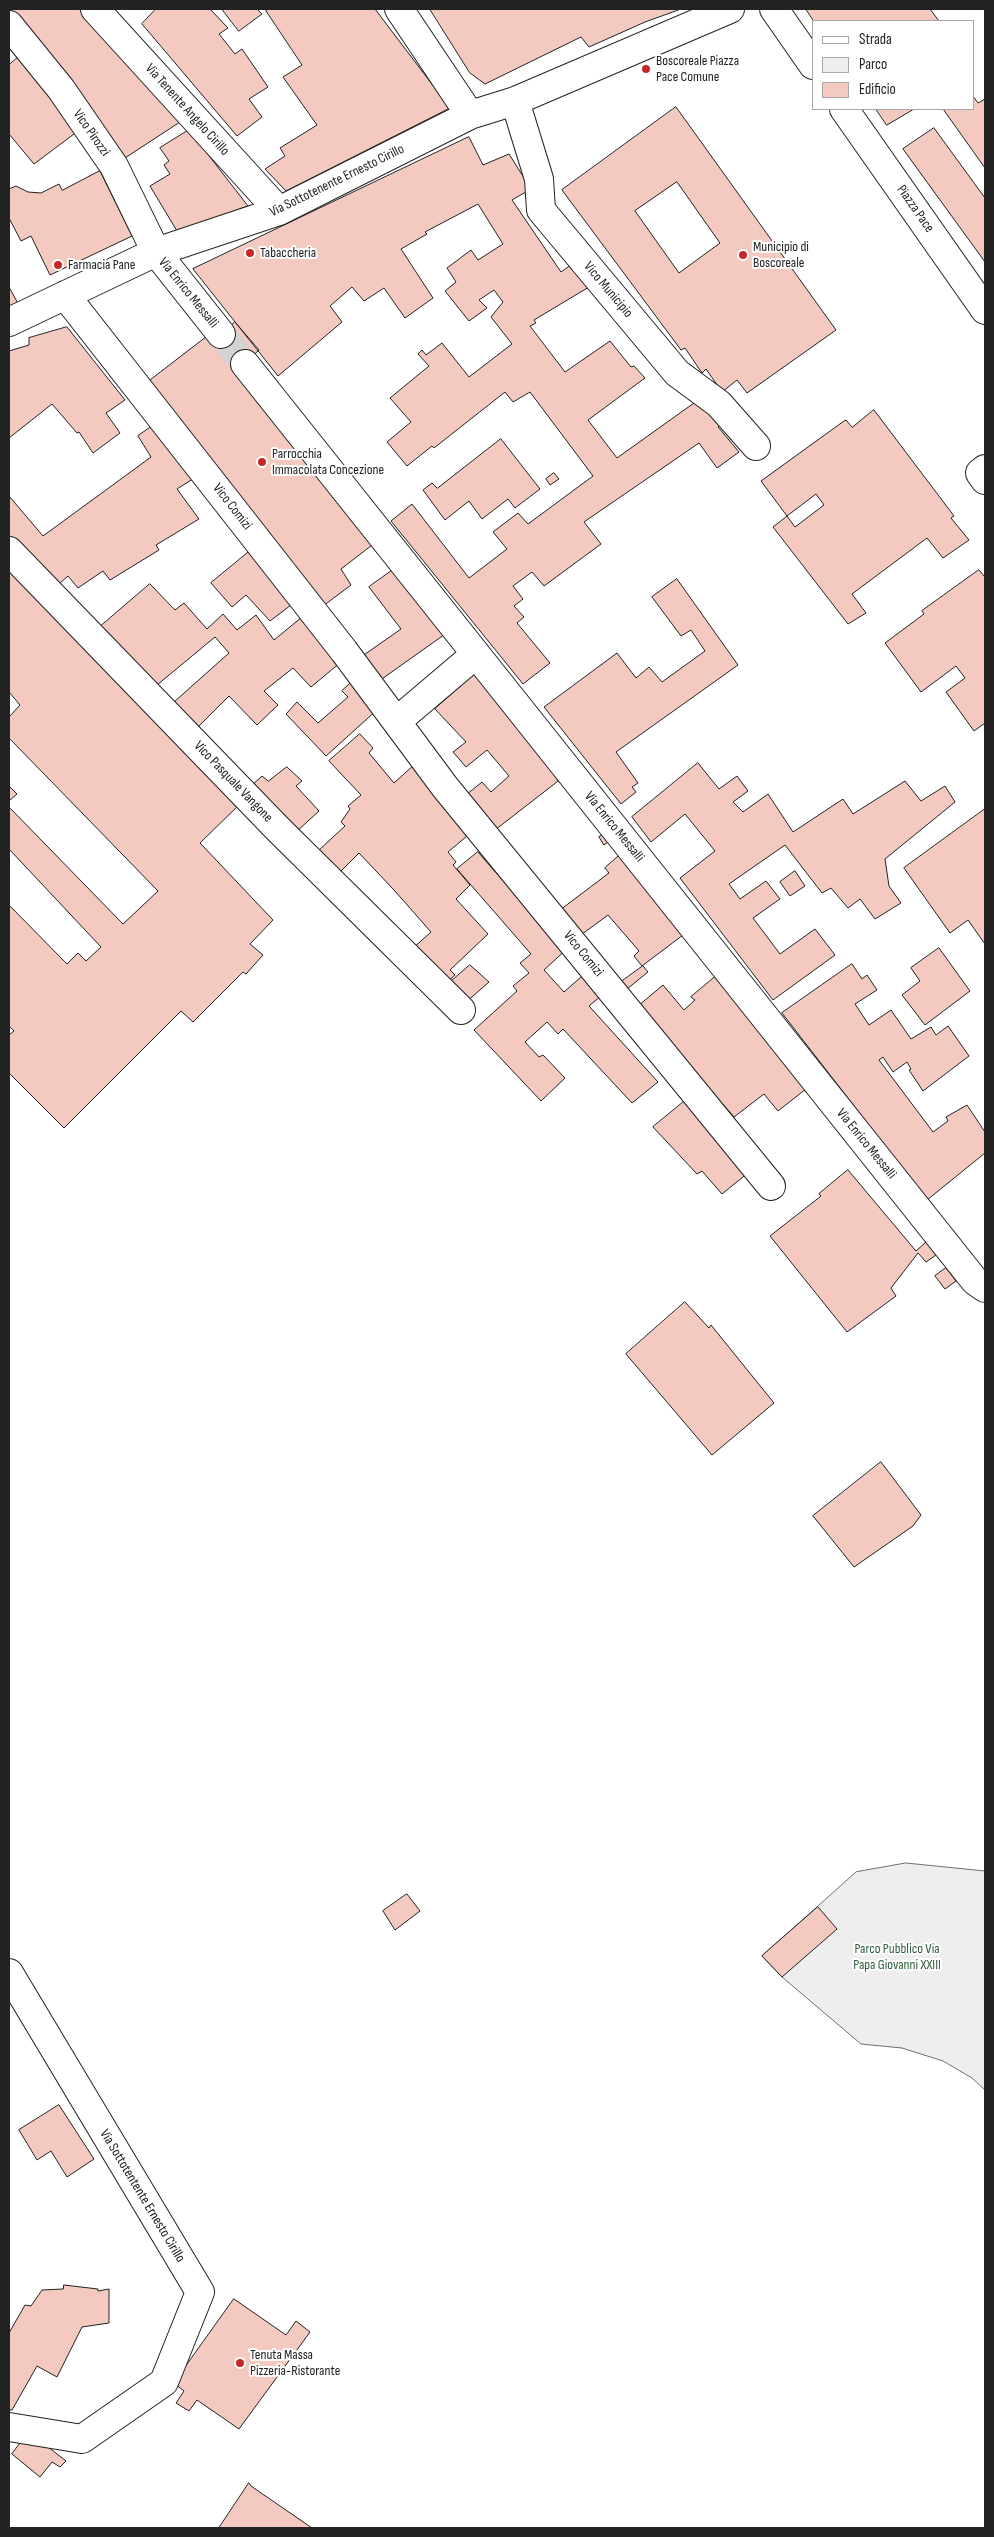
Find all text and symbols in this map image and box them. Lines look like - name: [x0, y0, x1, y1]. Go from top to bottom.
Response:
- legend: [812, 20, 974, 110]
- text: Strada: [859, 30, 892, 49]
- place label: Boscoreale Piazza Pace Comune: [656, 53, 739, 85]
- text: Parco: [859, 55, 887, 74]
- street label: Via Tenente Angelo Cirillo: [141, 61, 233, 159]
- marker: Boscoreale Piazza Pace Comune: [640, 63, 652, 75]
- text: Edificio: [859, 80, 896, 99]
- street label: Vico Pirozzi: [69, 106, 113, 160]
- street label: Via Sottotenente Ernesto Cirillo: [267, 141, 407, 221]
- street label: Piazza Pace: [893, 182, 937, 236]
- place label: Municipio di Boscoreale: [753, 239, 809, 272]
- place label: Tabaccheria: [260, 245, 316, 261]
- marker: Tabaccheria: [244, 247, 256, 259]
- marker: Municipio di Boscoreale: [737, 249, 749, 261]
- street label: Via Enrico Messalli: [154, 254, 222, 332]
- place label: Farmacia Pane: [68, 257, 135, 273]
- marker: Farmacia Pane: [52, 259, 64, 271]
- street label: Vico Municipio: [580, 259, 636, 321]
- place label: Parrocchia Immacolata Concezione: [272, 446, 384, 478]
- marker: Parrocchia Immacolata Concezione: [256, 456, 268, 468]
- street label: Vico Comizi: [209, 480, 255, 534]
- street label: Vico Pasquale Vangone: [190, 738, 276, 826]
- street label: Via Enrico Messalli: [580, 788, 648, 866]
- street label: Vico Comizi: [559, 928, 607, 980]
- street label: Via Enrico Messalli: [832, 1105, 900, 1183]
- park label: Parco Pubblico Via Papa Giovanni XXIII: [853, 1941, 941, 1974]
- street label: Via Sottotentente Ernesto Cirillo: [96, 2127, 188, 2265]
- place label: Tenuta Massa Pizzeria-Ristorante: [250, 2347, 340, 2380]
- marker: Tenuta Massa Pizzeria-Ristorante: [234, 2357, 246, 2369]

